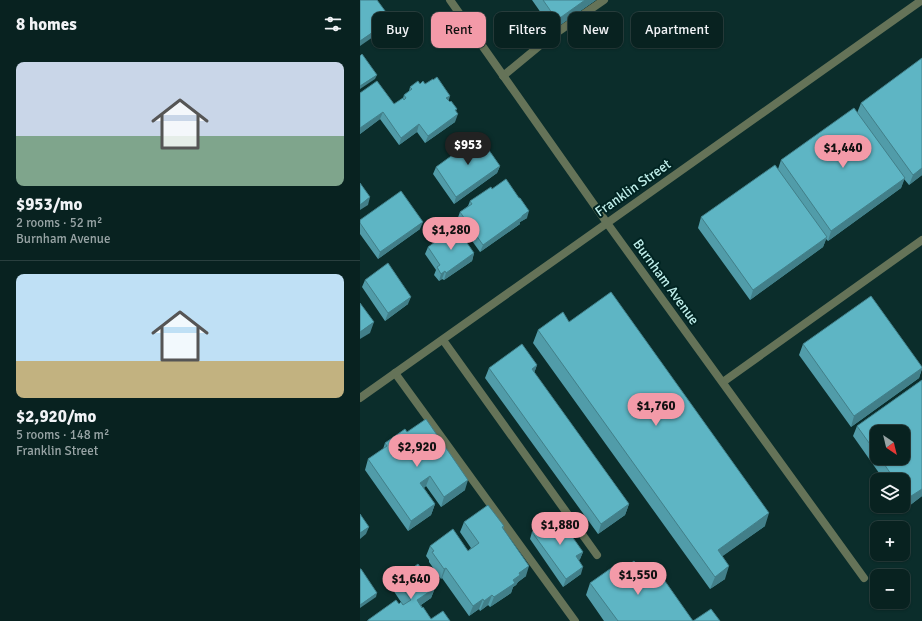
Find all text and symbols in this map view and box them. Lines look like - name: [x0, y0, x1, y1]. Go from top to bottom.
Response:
- chip: Buy: [372, 12, 423, 48]
- chip: Rent: [431, 12, 486, 48]
- chip: Filters: [494, 12, 560, 48]
- chip: New: [568, 12, 623, 48]
- chip: Apartment: [631, 12, 723, 48]
- icon: filters: [322, 13, 344, 35]
- text: 8 homes: [16, 14, 77, 35]
- icon: home: [144, 88, 216, 160]
- pin: $953: [444, 132, 492, 166]
- pin: $1,440: [810, 135, 876, 169]
- text: $953: [454, 137, 482, 153]
- text: $1,440: [824, 140, 862, 156]
- street label: Franklin Street: [592, 156, 674, 220]
- text: $953/mo: [16, 194, 82, 215]
- text: 2 rooms · 52 m²: [16, 215, 102, 231]
- pin: $1,280: [418, 217, 484, 251]
- text: $1,280: [432, 222, 470, 238]
- text: Burnham Avenue: [16, 231, 110, 247]
- street label: Burnham Avenue: [629, 236, 703, 328]
- icon: home: [144, 300, 216, 372]
- pin: $1,760: [623, 393, 689, 427]
- text: $1,760: [637, 398, 675, 414]
- text: $2,920/mo: [16, 406, 96, 427]
- north arrow: [870, 425, 910, 465]
- map controls: [870, 425, 910, 609]
- text: 5 rooms · 148 m²: [16, 427, 109, 443]
- pin: $2,920: [384, 434, 450, 468]
- text: $2,920: [398, 439, 436, 455]
- text: Franklin Street: [16, 443, 98, 459]
- button: layers: [870, 473, 910, 513]
- pin: $1,880: [527, 512, 593, 546]
- text: $1,880: [541, 517, 579, 533]
- button: +: [870, 521, 910, 561]
- pin: $1,550: [605, 562, 671, 596]
- pin: $1,640: [378, 566, 444, 600]
- text: $1,550: [619, 567, 657, 583]
- button: −: [870, 569, 910, 609]
- text: $1,640: [392, 571, 430, 587]

